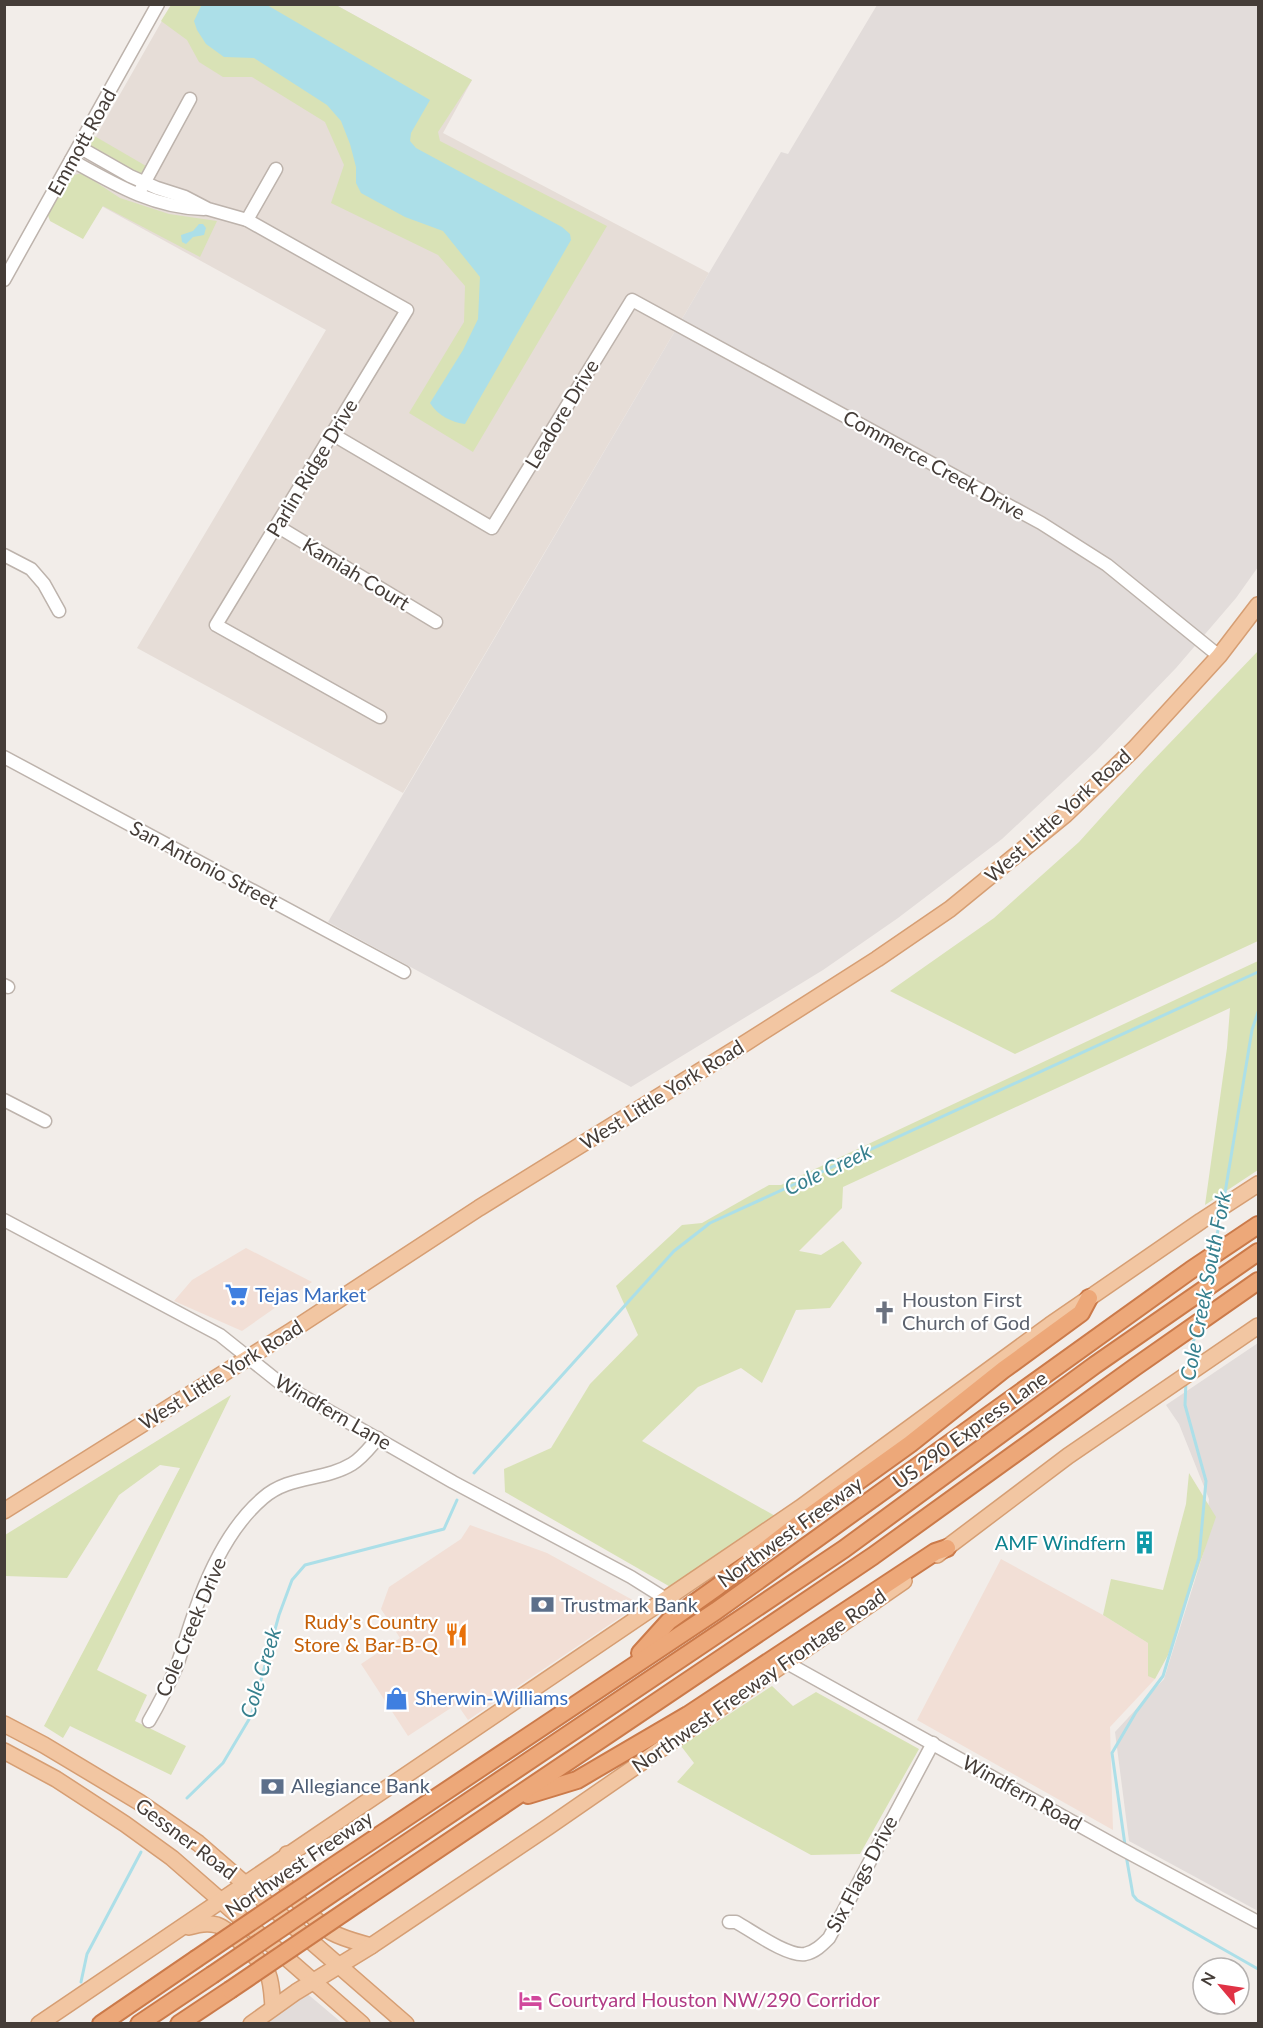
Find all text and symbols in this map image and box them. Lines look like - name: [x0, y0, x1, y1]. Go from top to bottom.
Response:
- street label: Emmott Road: [42, 84, 120, 199]
- street label: Leadore Drive: [519, 355, 603, 472]
- street label: Parlin Ridge Drive: [261, 394, 362, 541]
- street label: Commerce Creek Drive: [839, 404, 1030, 524]
- street label: Kamiah Court: [299, 532, 414, 615]
- street label: West Little York Road: [979, 743, 1135, 887]
- street label: San Antonio Street: [126, 815, 283, 913]
- street label: West Little York Road: [575, 1034, 748, 1154]
- water label: Cole Creek: [780, 1137, 876, 1200]
- water label: Cole Creek South Fork: [1174, 1188, 1235, 1383]
- supermarket icon: Tejas Market: [224, 1282, 250, 1308]
- place label: Tejas Market: [255, 1282, 366, 1306]
- place label: Houston First Church of God: [902, 1287, 1030, 1334]
- church icon: Houston First Church of God: [871, 1299, 897, 1325]
- street label: West Little York Road: [134, 1314, 307, 1434]
- street label: US 290 Express Lane: [887, 1365, 1051, 1493]
- street label: Windfern Lane: [271, 1368, 396, 1454]
- street label: Northwest Freeway: [712, 1470, 867, 1592]
- place label: AMF Windfern: [995, 1530, 1126, 1554]
- building icon: AMF Windfern: [1131, 1530, 1157, 1556]
- street label: Cole Creek Drive: [150, 1553, 230, 1700]
- street label: Northwest Freeway Frontage Road: [627, 1583, 890, 1777]
- bank icon: Trustmark Bank: [530, 1592, 556, 1618]
- place label: Trustmark Bank: [561, 1592, 699, 1616]
- place label: Rudy's Country Store & Bar-B-Q: [294, 1609, 439, 1656]
- restaurant icon: Rudy's Country Store & Bar-B-Q: [443, 1621, 469, 1647]
- water label: Cole Creek: [234, 1623, 285, 1721]
- shop icon: Sherwin-Williams: [384, 1685, 410, 1711]
- place label: Sherwin-Williams: [415, 1685, 568, 1709]
- street label: Windfern Road: [959, 1749, 1086, 1835]
- bank icon: Allegiance Bank: [260, 1773, 286, 1799]
- place label: Allegiance Bank: [291, 1773, 431, 1797]
- street label: Gessner Road: [131, 1792, 242, 1884]
- street label: Northwest Freeway: [220, 1805, 377, 1921]
- street label: Six Flags Drive: [820, 1811, 902, 1936]
- north arrow: [1191, 1956, 1251, 2016]
- text: N: [1196, 1968, 1219, 1988]
- hotel icon: Courtyard Houston NW/290 Corridor: [517, 1987, 543, 2013]
- place label: Courtyard Houston NW/290 Corridor: [548, 1987, 881, 2011]

